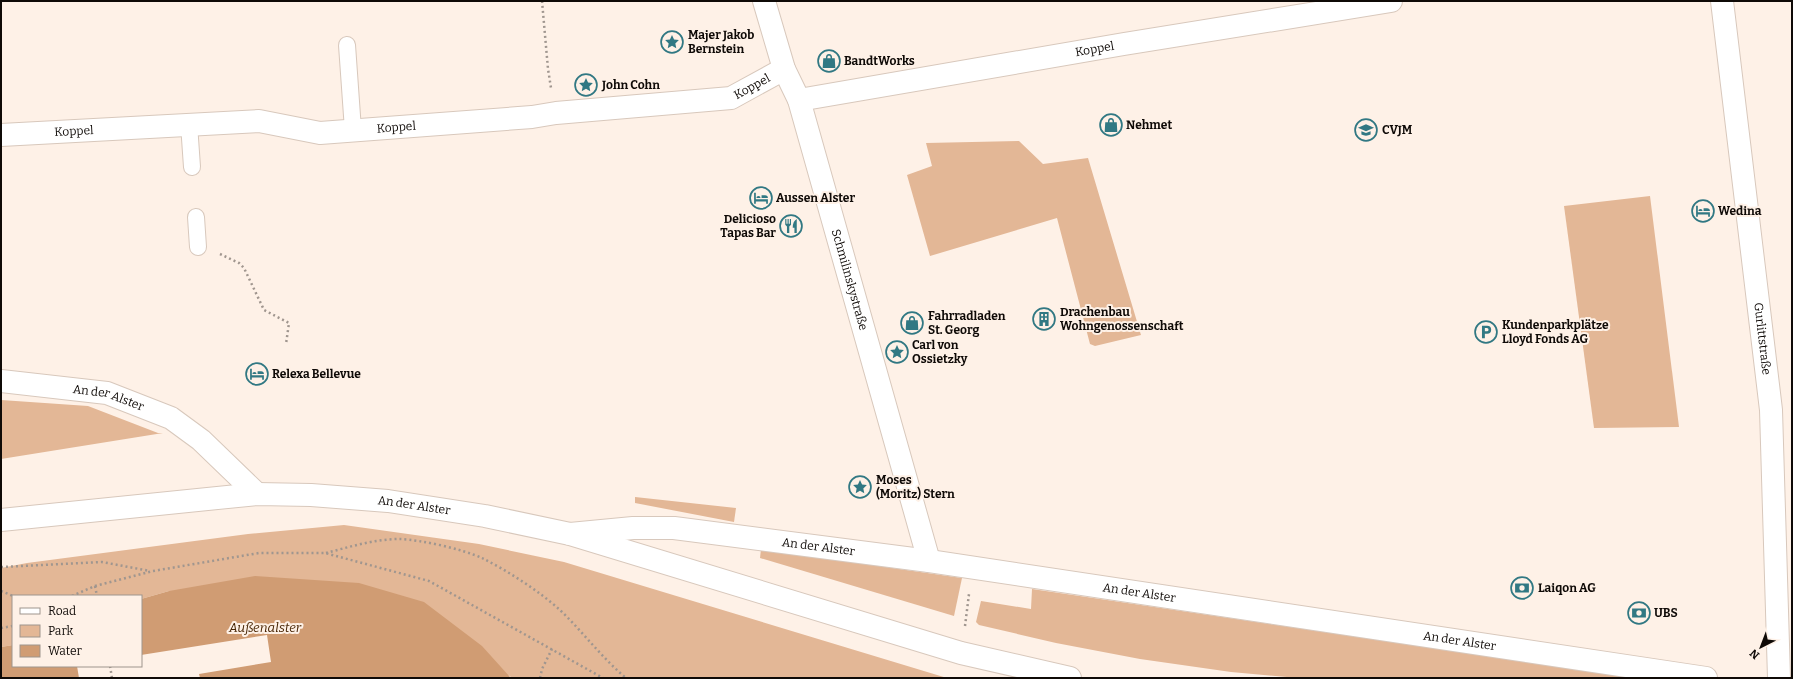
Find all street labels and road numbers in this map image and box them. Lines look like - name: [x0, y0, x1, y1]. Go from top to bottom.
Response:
- street label: Koppel: [1074, 39, 1116, 59]
- street label: Koppel: [731, 71, 773, 102]
- street label: Koppel: [376, 119, 417, 136]
- street label: Koppel: [54, 123, 94, 139]
- street label: Schmilinskystraße: [829, 227, 871, 332]
- street label: Gurlittstraße: [1751, 302, 1774, 376]
- street label: An der Alster: [72, 382, 147, 414]
- street label: An der Alster: [377, 493, 452, 518]
- street label: An der Alster: [781, 535, 856, 558]
- street label: An der Alster: [1102, 580, 1177, 605]
- street label: An der Alster: [1422, 629, 1498, 653]

